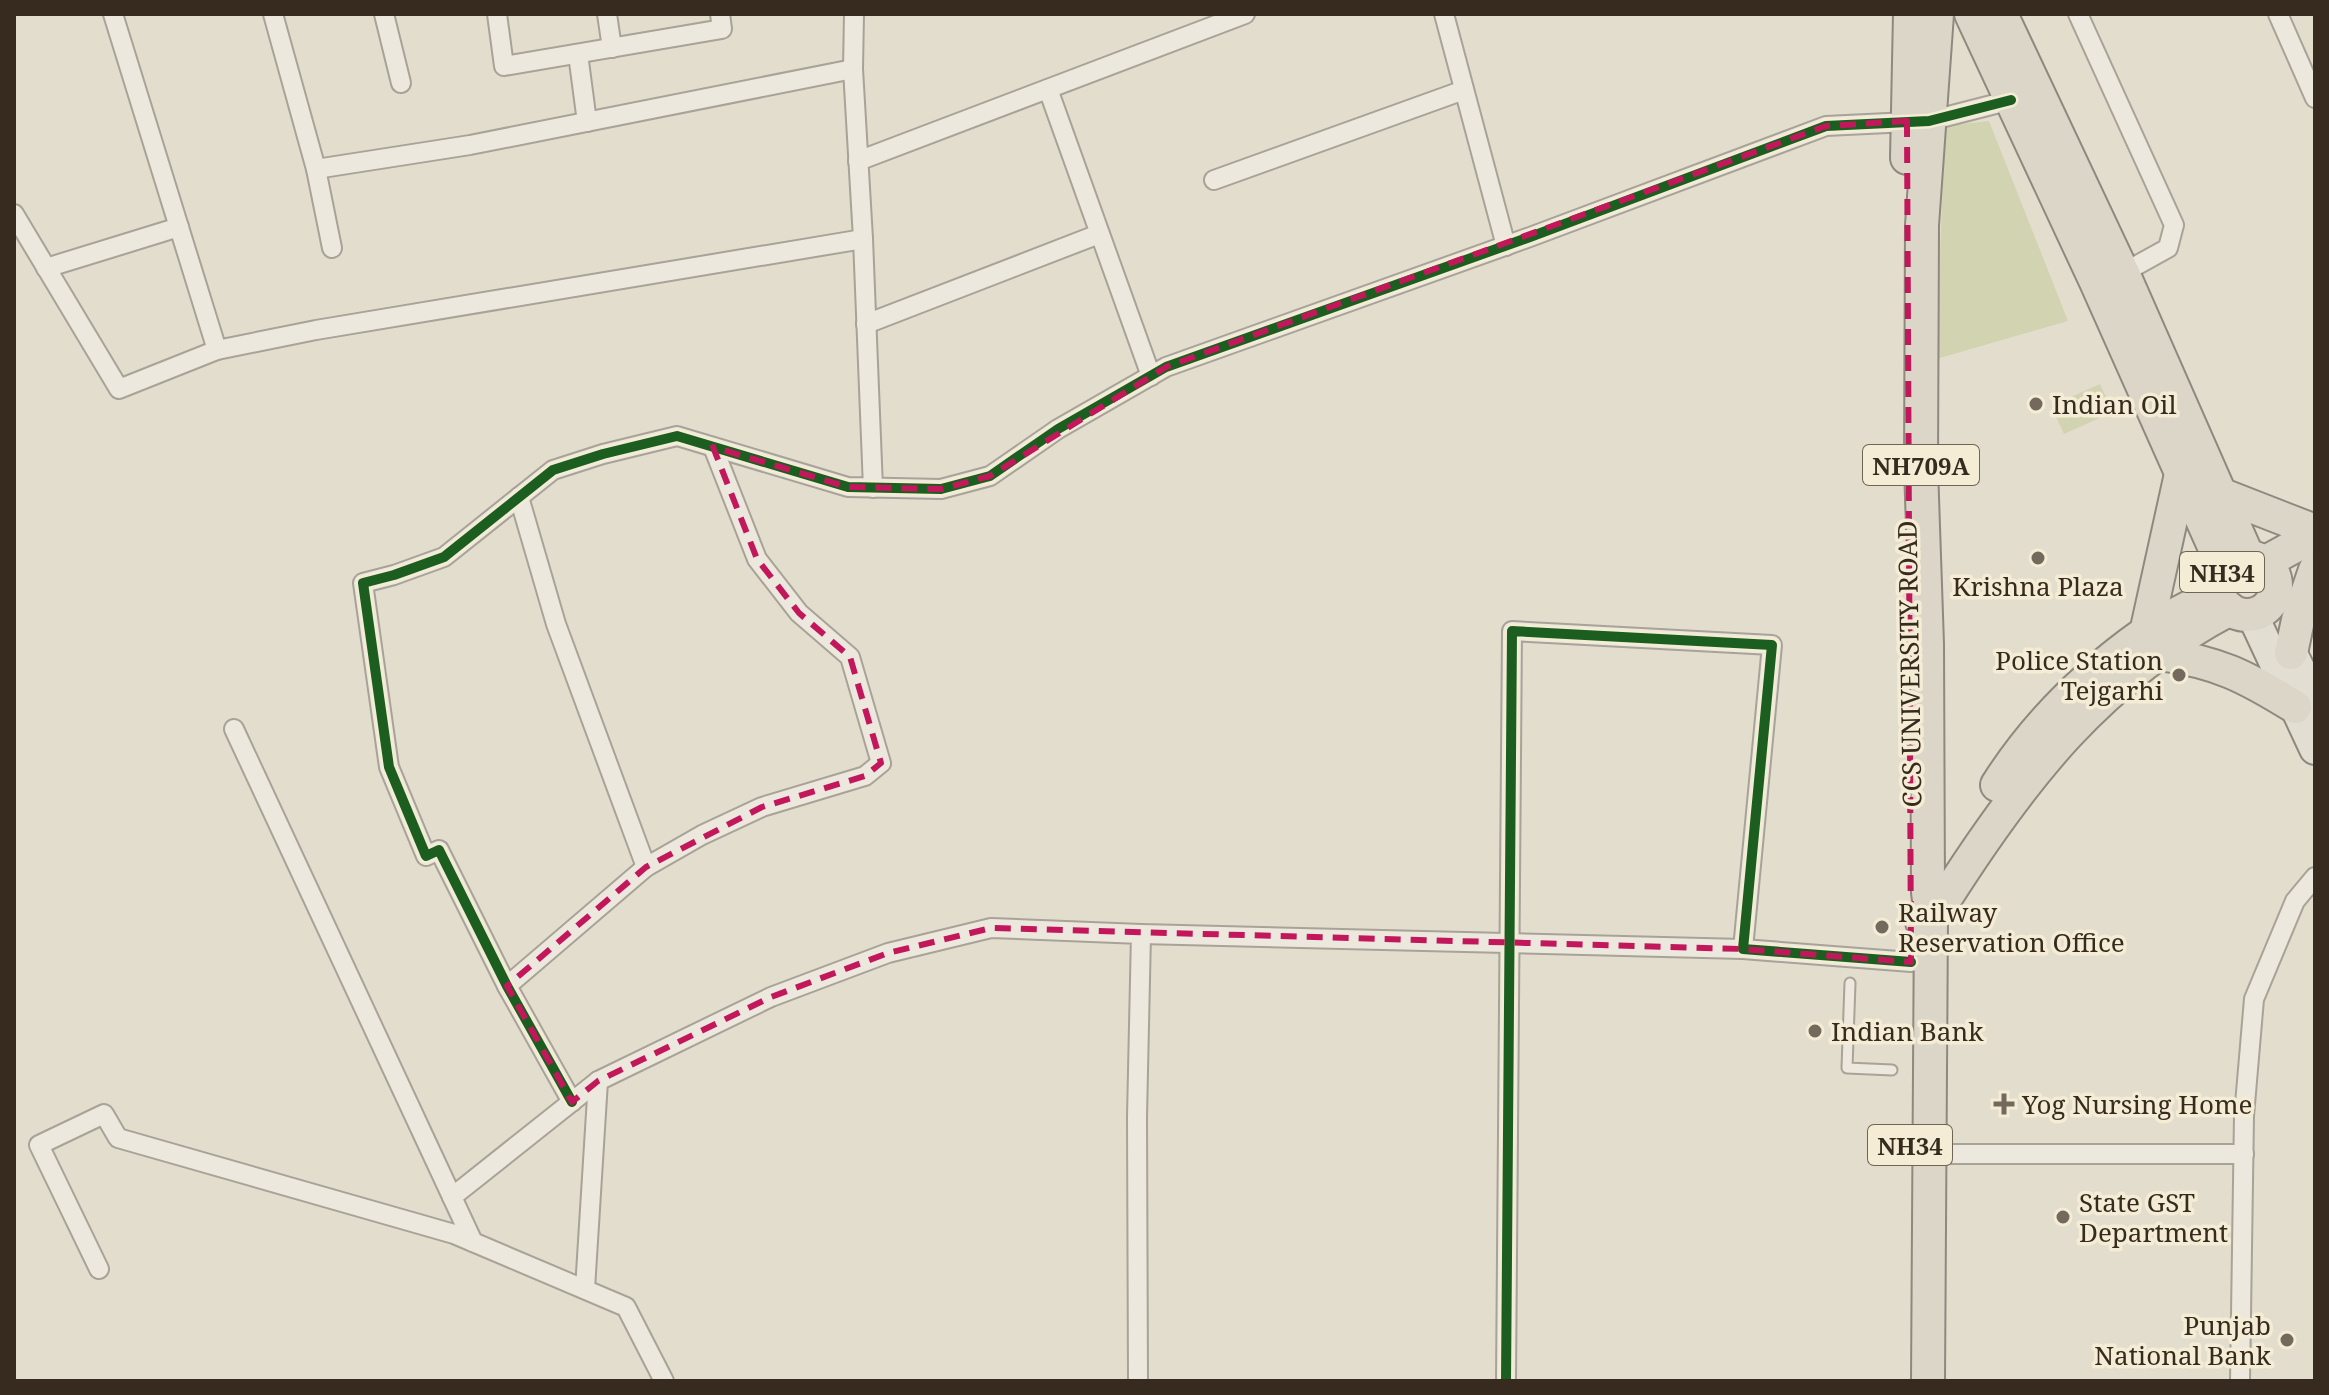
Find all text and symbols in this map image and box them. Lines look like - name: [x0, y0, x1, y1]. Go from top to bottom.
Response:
- place label: Indian Oil: [2052, 386, 2176, 422]
- marker: Indian Oil: [2027, 395, 2045, 413]
- road number: NH709A: [1863, 445, 1979, 485]
- street label: CCS UNIVERSITY ROAD: [1888, 520, 1930, 808]
- marker: Krishna Plaza: [2029, 549, 2047, 567]
- road number: NH34: [2180, 552, 2264, 592]
- place label: Krishna Plaza: [1952, 568, 2124, 604]
- place label: Police Station Tejgarhi: [1995, 642, 2163, 708]
- marker: Police Station Tejgarhi: [2170, 666, 2188, 684]
- place label: Railway Reservation Office: [1898, 894, 2125, 960]
- marker: Railway Reservation Office: [1873, 918, 1891, 936]
- place label: Indian Bank: [1831, 1013, 1984, 1049]
- marker: Indian Bank: [1806, 1022, 1824, 1040]
- place label: Yog Nursing Home: [2021, 1086, 2252, 1122]
- marker: Yog Nursing Home: [1993, 1093, 2015, 1115]
- road number: NH34: [1868, 1125, 1952, 1165]
- place label: State GST Department: [2079, 1184, 2228, 1250]
- marker: State GST Department: [2054, 1208, 2072, 1226]
- place label: Punjab National Bank: [2094, 1307, 2272, 1373]
- marker: Punjab National Bank: [2278, 1331, 2296, 1349]

